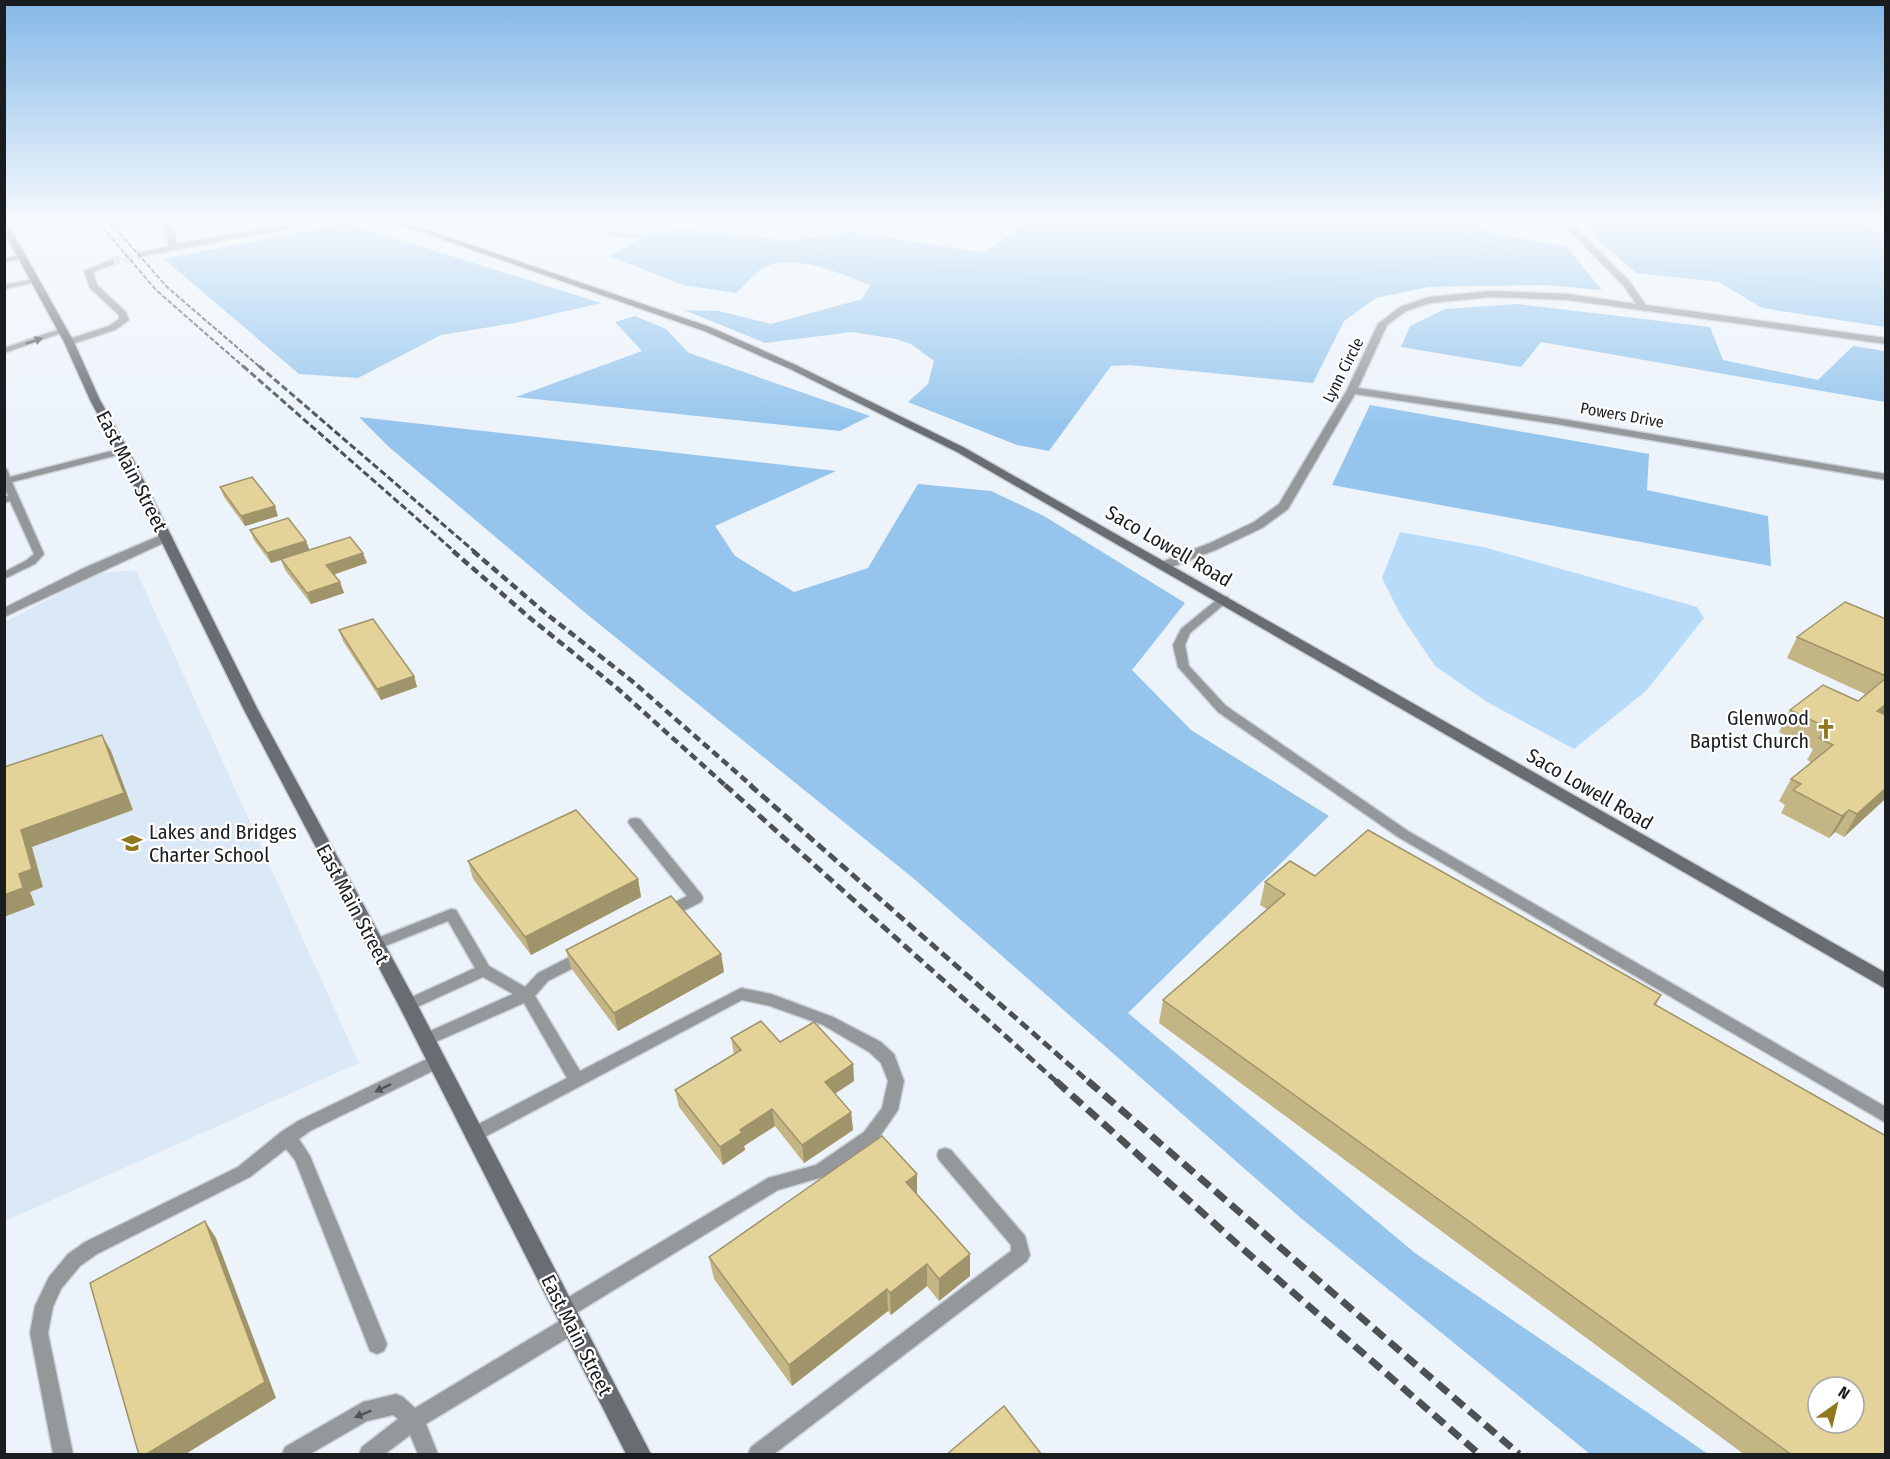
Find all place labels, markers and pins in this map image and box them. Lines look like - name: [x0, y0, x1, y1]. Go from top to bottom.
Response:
- place label: Glenwood Baptist Church: [1690, 706, 1809, 753]
- church icon: Glenwood Baptist Church: [1814, 717, 1838, 741]
- place label: Lakes and Bridges Charter School: [149, 820, 297, 867]
- school or university icon: Lakes and Bridges Charter School: [120, 831, 144, 855]

